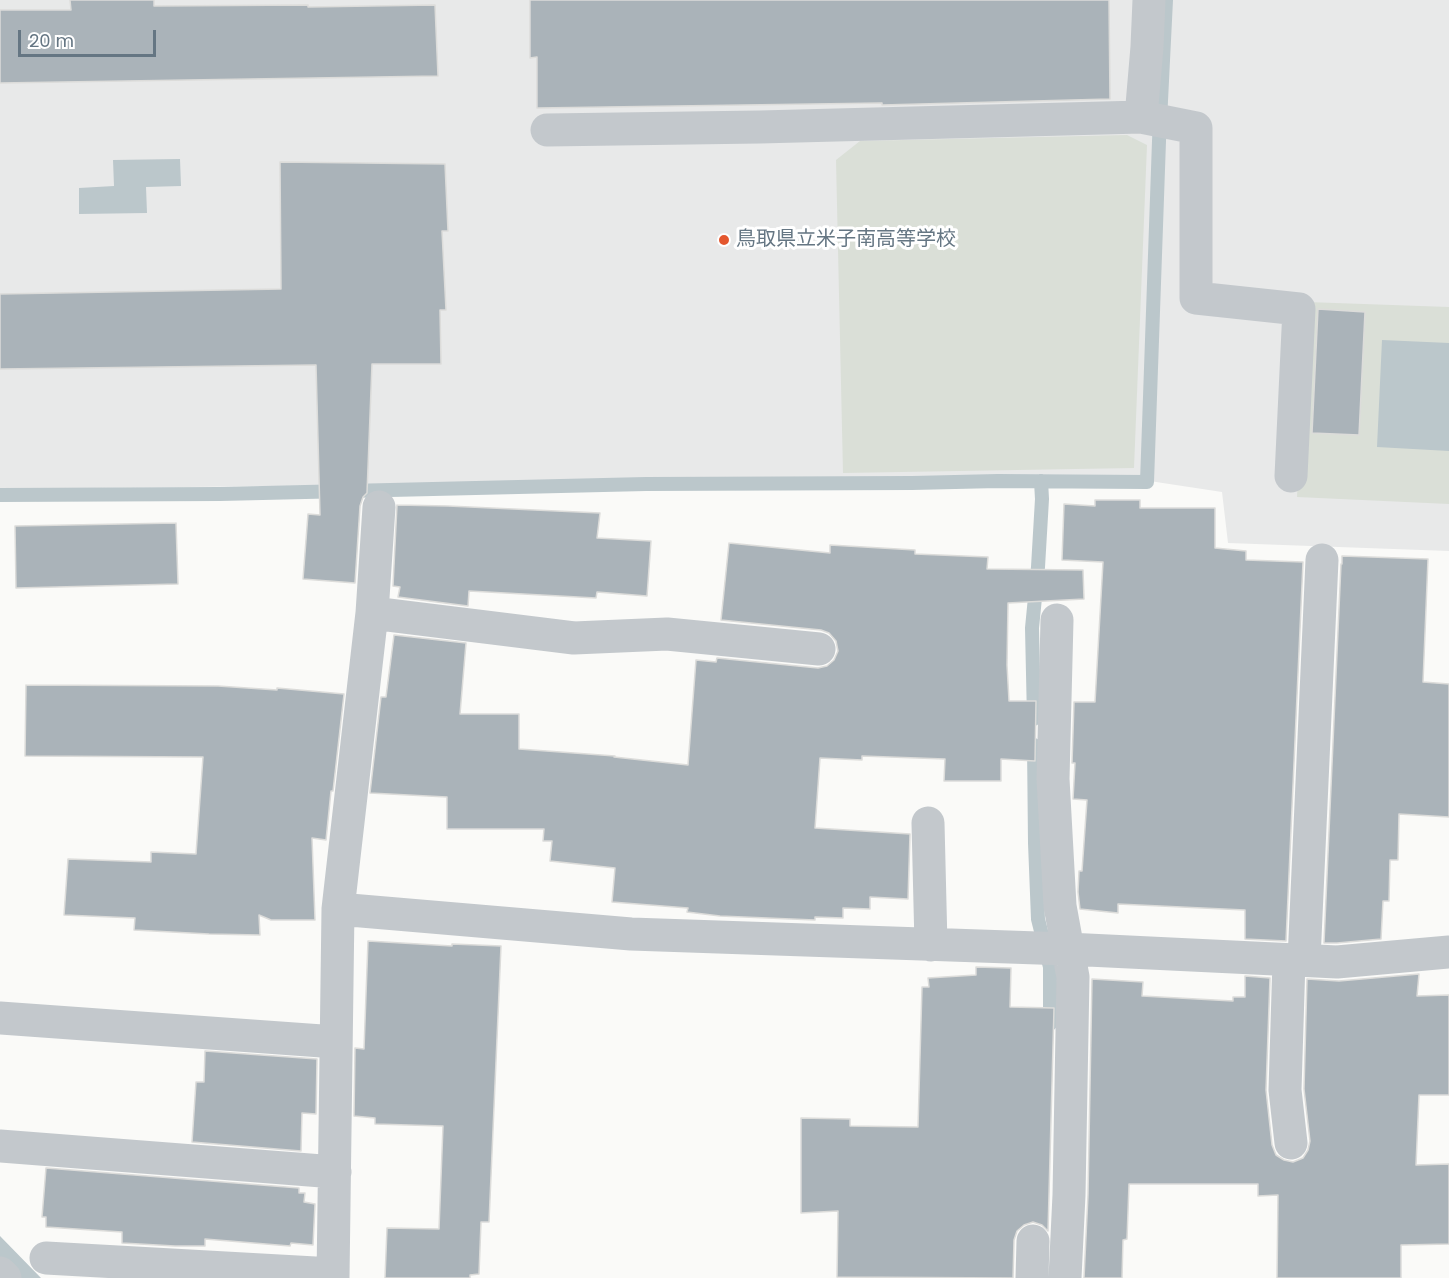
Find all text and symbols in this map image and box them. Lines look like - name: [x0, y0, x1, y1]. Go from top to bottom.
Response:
- scale bar: [21, 18, 159, 56]
- text: 20 m: [29, 28, 74, 53]
- place label: 鳥取県立米子南高等学校: [736, 228, 956, 252]
- marker: 鳥取県立米子南高等学校: [717, 233, 731, 247]

